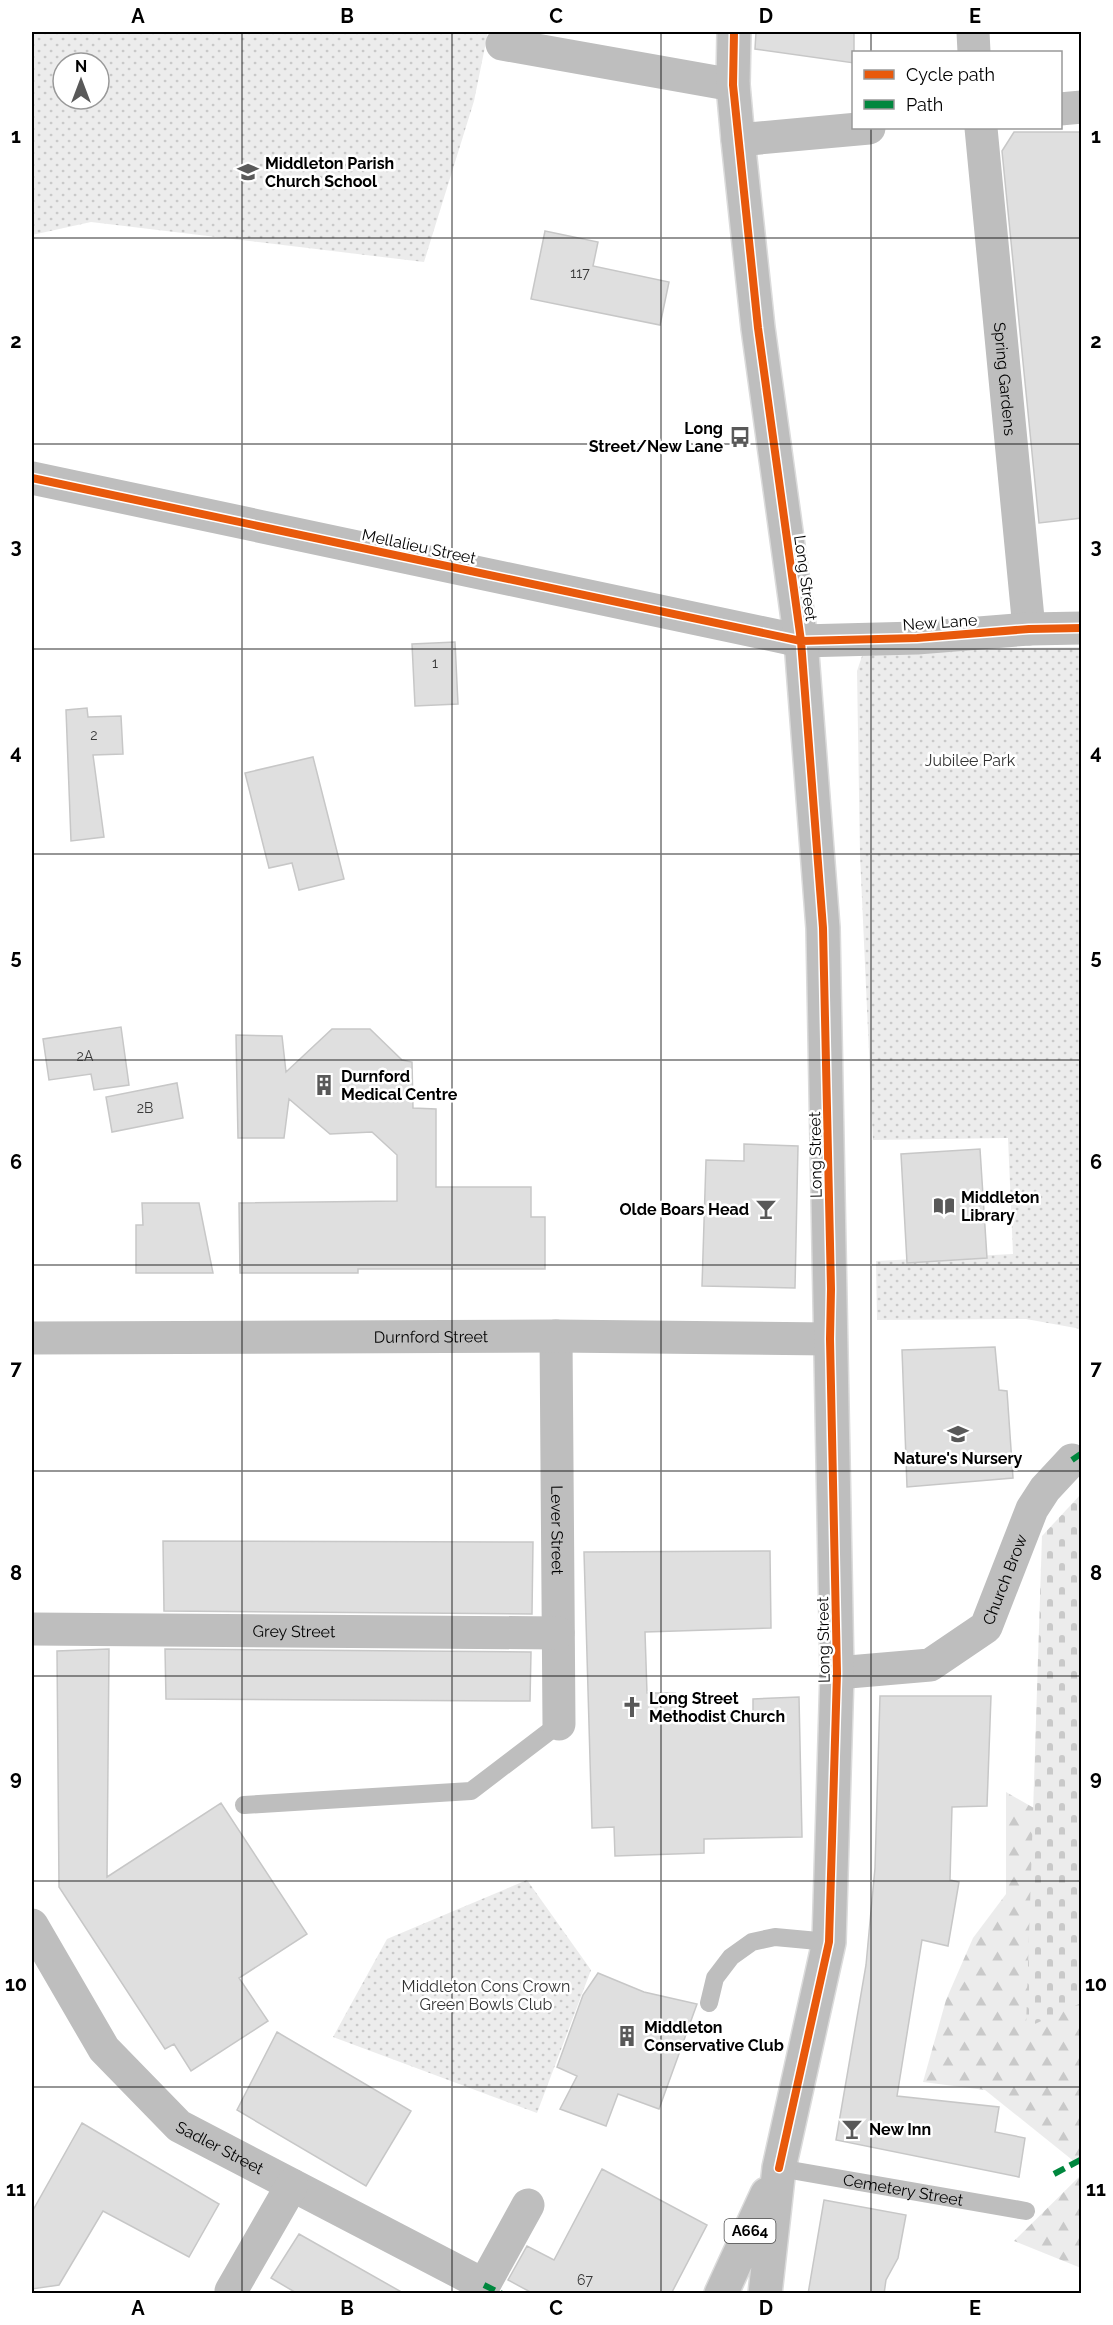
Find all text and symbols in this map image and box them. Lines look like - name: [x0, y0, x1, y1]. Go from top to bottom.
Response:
- text: A: [131, 4, 145, 28]
- text: B: [340, 4, 354, 28]
- text: C: [549, 4, 563, 28]
- text: D: [759, 4, 773, 28]
- text: E: [969, 4, 981, 28]
- north arrow: [51, 51, 111, 111]
- legend: [852, 51, 1062, 129]
- text: N: [75, 57, 87, 76]
- text: Cycle path: [906, 64, 995, 85]
- text: Path: [906, 94, 943, 115]
- text: 1: [11, 124, 21, 148]
- text: 1: [1091, 124, 1101, 148]
- place label: Middleton Parish Church School: [265, 154, 394, 191]
- school or university icon: Middleton Parish Church School: [236, 160, 260, 184]
- house number: 117: [570, 265, 590, 281]
- street label: Spring Gardens: [990, 321, 1019, 437]
- text: 2: [10, 329, 22, 353]
- text: 2: [1090, 329, 1102, 353]
- place label: Long Street/New Lane: [589, 419, 723, 456]
- bus stop icon: Long Street/New Lane: [728, 425, 752, 449]
- street label: Mellalieu Street: [360, 525, 478, 568]
- text: 3: [10, 534, 22, 558]
- street label: Long Street: [790, 534, 821, 623]
- text: 3: [1090, 534, 1102, 558]
- street label: New Lane: [902, 610, 978, 635]
- house number: 1: [432, 655, 438, 671]
- house number: 2: [90, 727, 98, 743]
- text: 4: [10, 740, 22, 764]
- text: 4: [1090, 740, 1102, 764]
- park label: Jubilee Park: [925, 751, 1016, 770]
- text: 5: [10, 945, 22, 969]
- text: 5: [1090, 945, 1102, 969]
- house number: 2A: [77, 1048, 94, 1064]
- place label: Durnford Medical Centre: [341, 1067, 458, 1104]
- building icon: Durnford Medical Centre: [312, 1073, 336, 1097]
- house number: 2B: [137, 1100, 153, 1116]
- street label: Long Street: [805, 1111, 826, 1198]
- text: 6: [10, 1150, 22, 1174]
- text: 6: [1090, 1150, 1102, 1174]
- place label: Middleton Library: [961, 1188, 1040, 1225]
- library icon: Middleton Library: [932, 1194, 956, 1218]
- bar icon: Olde Boars Head: [754, 1197, 778, 1221]
- place label: Olde Boars Head: [620, 1200, 749, 1219]
- street label: Durnford Street: [374, 1327, 489, 1347]
- text: 7: [10, 1356, 22, 1380]
- text: 7: [1090, 1356, 1102, 1380]
- school or university icon: Nature's Nursery: [946, 1422, 970, 1446]
- place label: Nature's Nursery: [894, 1449, 1023, 1468]
- street label: Lever Street: [547, 1485, 567, 1576]
- street label: Church Brow: [979, 1532, 1031, 1628]
- text: 8: [10, 1561, 22, 1585]
- text: 8: [1090, 1561, 1102, 1585]
- street label: Long Street: [813, 1596, 834, 1683]
- street label: Grey Street: [253, 1622, 336, 1641]
- place label: Long Street Methodist Church: [649, 1689, 785, 1726]
- church icon: Long Street Methodist Church: [620, 1695, 644, 1719]
- text: 9: [10, 1766, 22, 1790]
- text: 9: [1090, 1766, 1102, 1790]
- text: 10: [5, 1972, 27, 1996]
- text: 10: [1085, 1972, 1107, 1996]
- park label: Middleton Cons Crown Green Bowls Club: [402, 1977, 570, 2014]
- place label: Middleton Conservative Club: [644, 2018, 784, 2055]
- building icon: Middleton Conservative Club: [615, 2024, 639, 2048]
- street label: Sadler Street: [173, 2117, 267, 2179]
- bar icon: New Inn: [840, 2117, 864, 2141]
- place label: New Inn: [869, 2120, 931, 2139]
- street label: Cemetery Street: [842, 2170, 965, 2210]
- text: 11: [6, 2177, 26, 2201]
- text: 11: [1086, 2177, 1106, 2201]
- road number: A664: [724, 2219, 776, 2243]
- house number: 67: [577, 2272, 593, 2288]
- text: A: [131, 2296, 145, 2320]
- text: B: [340, 2296, 354, 2320]
- text: C: [549, 2296, 563, 2320]
- text: D: [759, 2296, 773, 2320]
- text: E: [969, 2296, 981, 2320]

